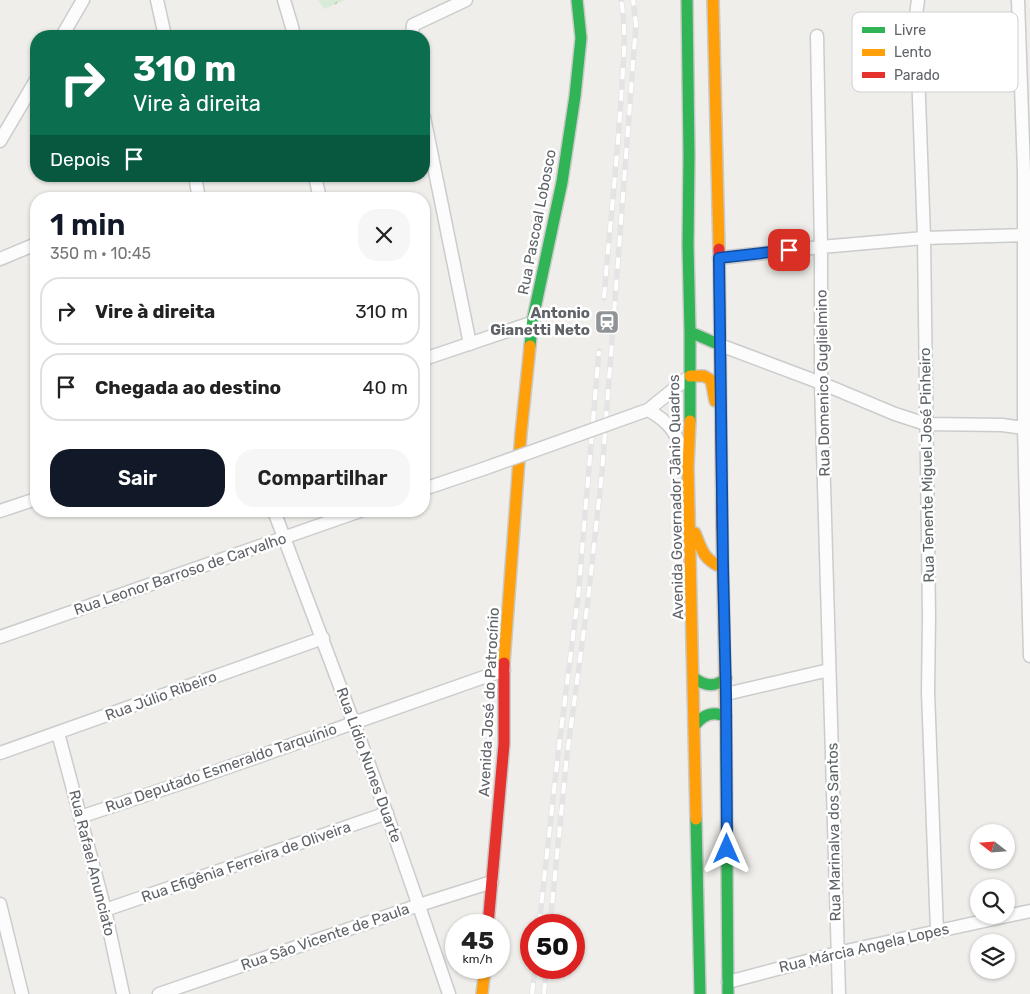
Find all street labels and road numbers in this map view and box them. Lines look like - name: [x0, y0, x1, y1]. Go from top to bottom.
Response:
- street label: Rua Pascoal Lobosco: [514, 148, 560, 296]
- street label: Rua Domenico Guglielmino: [812, 289, 834, 477]
- street label: Rua Tenente Miguel José Pinheiro: [916, 347, 938, 583]
- street label: Avenida Governador Jânio Quadros: [665, 374, 687, 620]
- street label: Rua Leonor Barroso de Carvalho: [71, 529, 289, 619]
- street label: Avenida José do Patrocínio: [475, 607, 503, 797]
- street label: Rua Júlio Ribeiro: [103, 667, 219, 725]
- street label: Rua Lídio Nunes Duarte: [333, 685, 405, 845]
- street label: Rua Deputado Esmeraldo Tarquínio: [103, 720, 339, 816]
- street label: Rua Marinalva dos Santos: [823, 742, 845, 922]
- street label: Rua Rafael Anunciato: [65, 788, 119, 938]
- street label: Rua Efigênia Ferreira de Oliveira: [139, 818, 353, 906]
- street label: Rua São Vicente de Paula: [238, 900, 412, 974]
- street label: Rua Márcia Angela Lopes: [777, 920, 951, 976]

